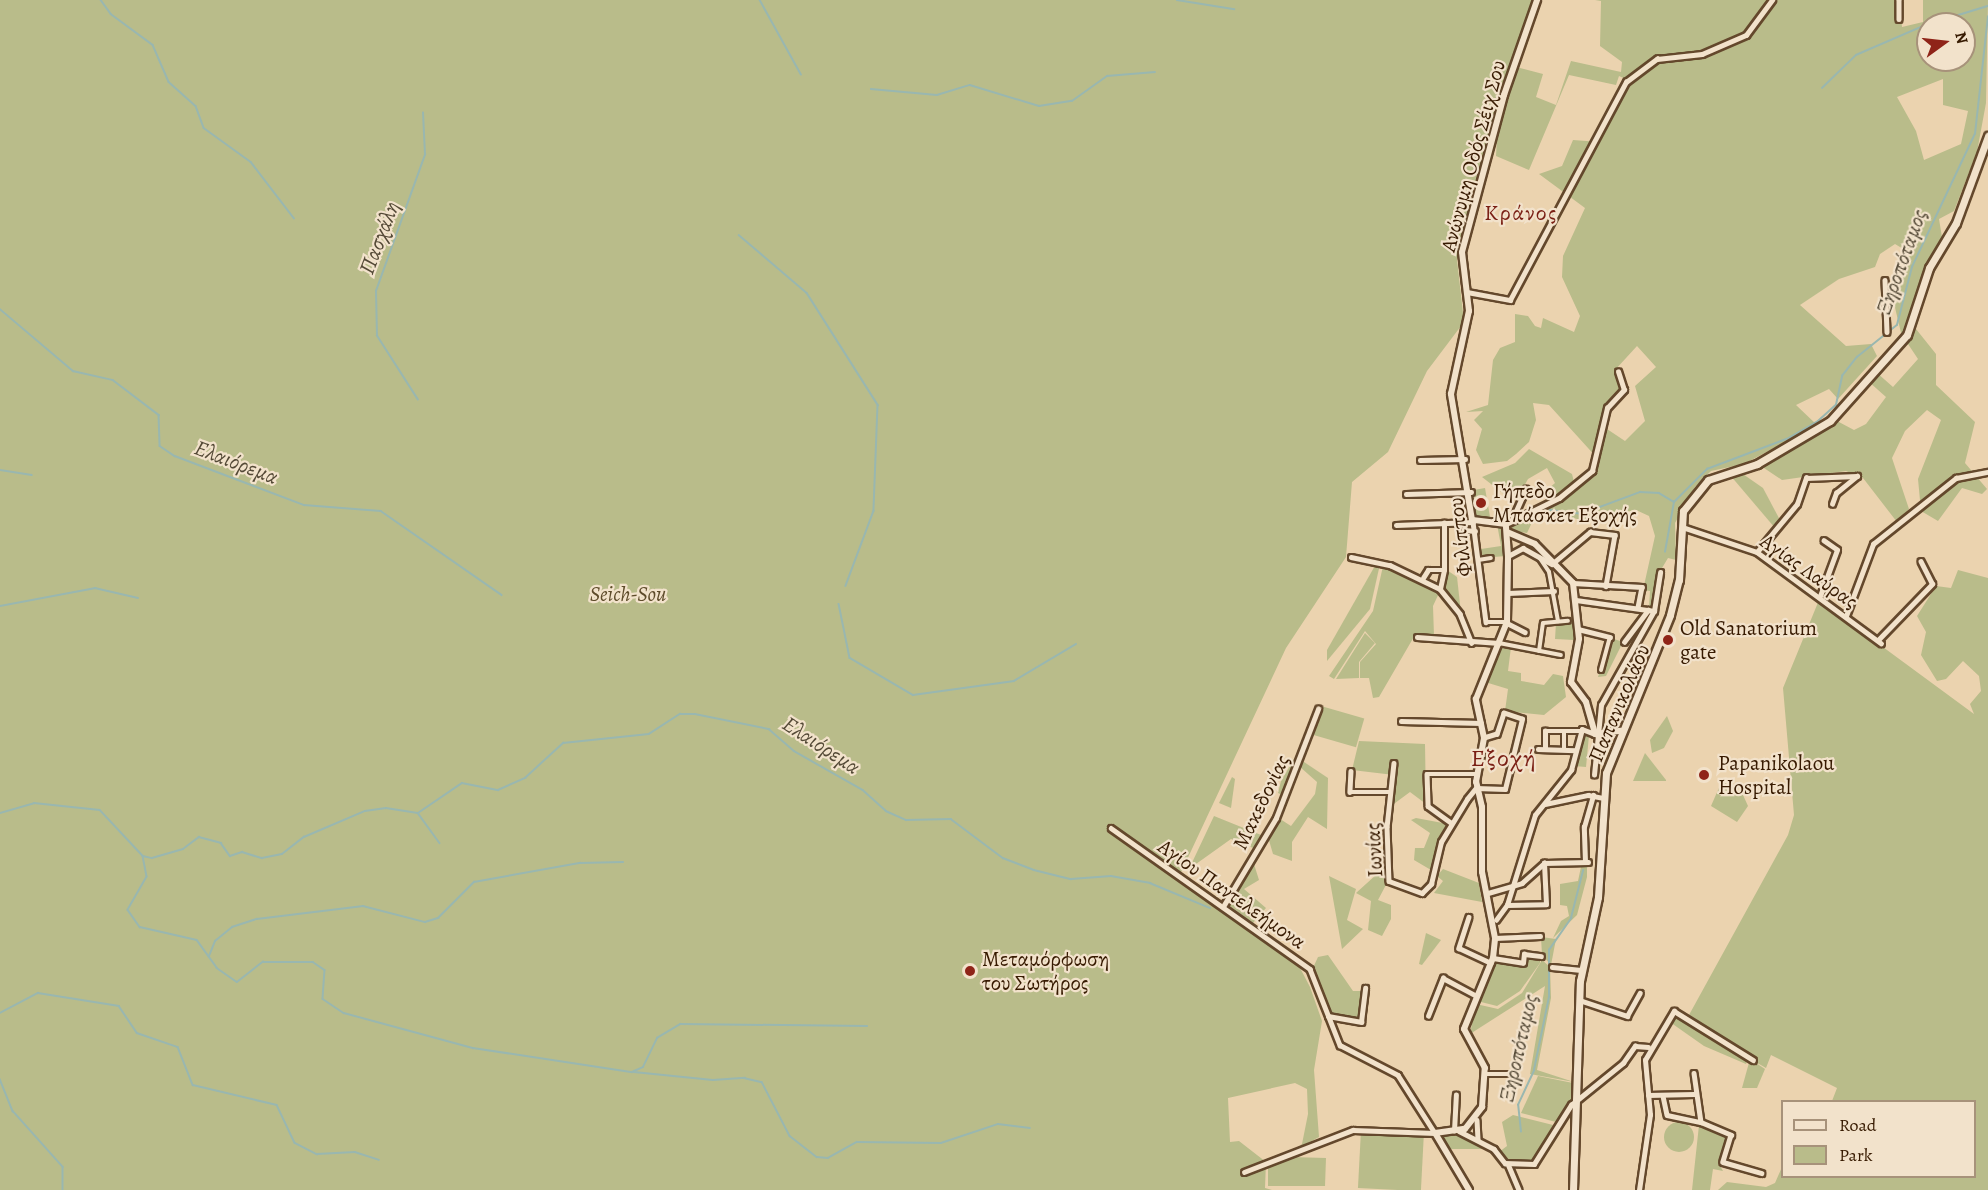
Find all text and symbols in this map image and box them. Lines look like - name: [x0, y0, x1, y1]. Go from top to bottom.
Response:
- north arrow: [1916, 12, 1976, 72]
- text: N: [1949, 29, 1974, 46]
- street label: Ανώνυμη Οδός Σέιχ Σου: [1435, 57, 1511, 255]
- water label: Πασχάλη: [354, 198, 406, 278]
- district label: Κράνος: [1484, 201, 1558, 227]
- water label: Ξηροπόταμος: [1871, 206, 1933, 318]
- water label: Ελαιόρεμα: [191, 435, 281, 491]
- place label: Γήπεδο Μπάσκετ Εξοχής: [1493, 478, 1637, 528]
- street label: Φιλίππου: [1443, 496, 1477, 578]
- marker: Γήπεδο Μπάσκετ Εξοχής: [1474, 496, 1488, 510]
- street label: Αγίας Λαύρας: [1755, 528, 1863, 614]
- park label: Seich-Sou: [590, 581, 666, 607]
- place label: Old Sanatorium gate: [1680, 615, 1817, 665]
- marker: Old Sanatorium gate: [1661, 633, 1675, 647]
- street label: Παπανικολάου: [1583, 640, 1655, 766]
- water label: Ελαιόρεμα: [777, 711, 865, 781]
- district label: Εξοχή: [1471, 745, 1537, 773]
- street label: Μακεδονίας: [1227, 750, 1295, 854]
- place label: Papanikolaou Hospital: [1718, 750, 1834, 800]
- marker: Papanikolaou Hospital: [1695, 766, 1713, 784]
- street label: Ιωνίας: [1360, 822, 1388, 878]
- street label: Αγίου Παντελεήμονα: [1153, 834, 1311, 954]
- place label: Μεταμόρφωση του Σωτήρος: [982, 946, 1109, 996]
- marker: Μεταμόρφωση του Σωτήρος: [963, 964, 977, 978]
- water label: Ξηροπόταμος: [1494, 992, 1544, 1104]
- legend: [1781, 1100, 1976, 1178]
- text: Road: [1839, 1113, 1876, 1137]
- text: Park: [1839, 1143, 1873, 1167]

